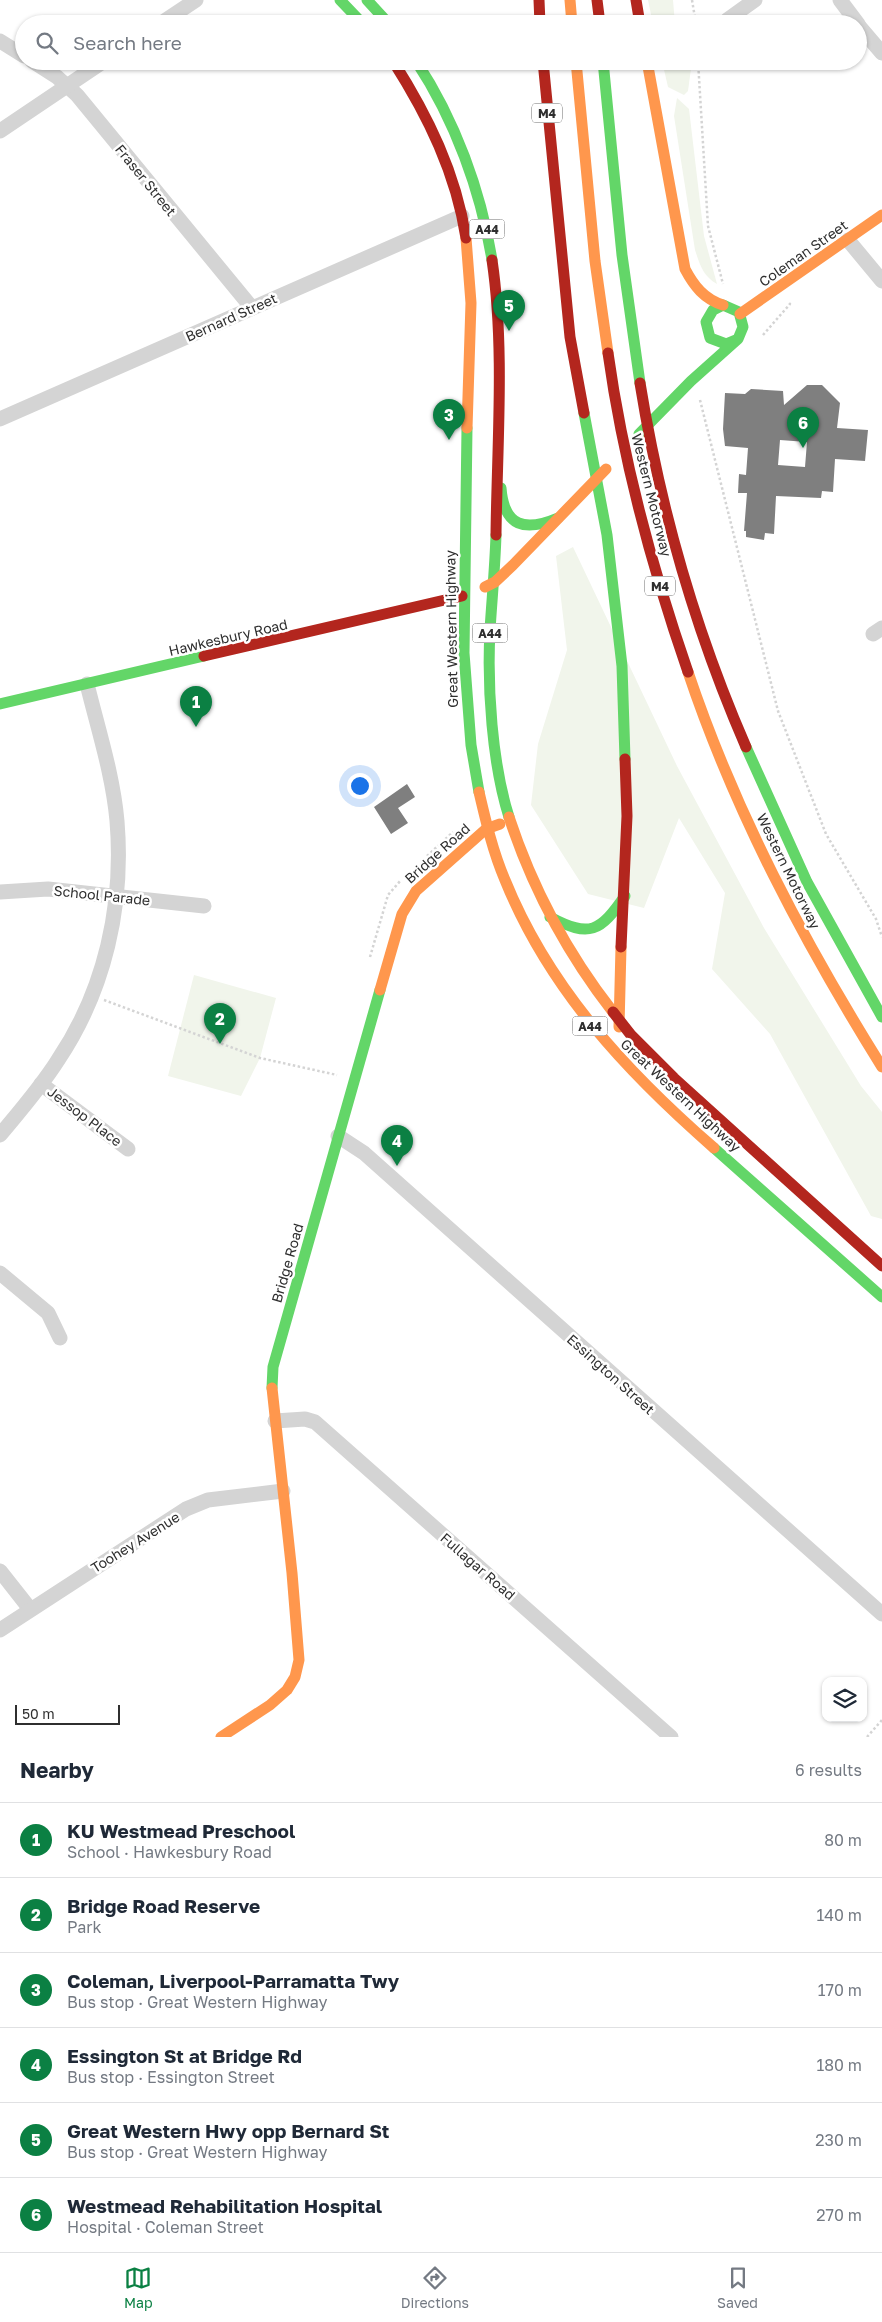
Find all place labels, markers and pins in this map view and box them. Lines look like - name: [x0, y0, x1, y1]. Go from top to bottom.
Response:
- pin: 5: [493, 290, 525, 331]
- pin: 3: [433, 399, 465, 440]
- pin: 6: [787, 407, 819, 448]
- pin: 1: [180, 686, 212, 727]
- pin: 2: [204, 1003, 236, 1044]
- pin: 4: [381, 1125, 413, 1166]

